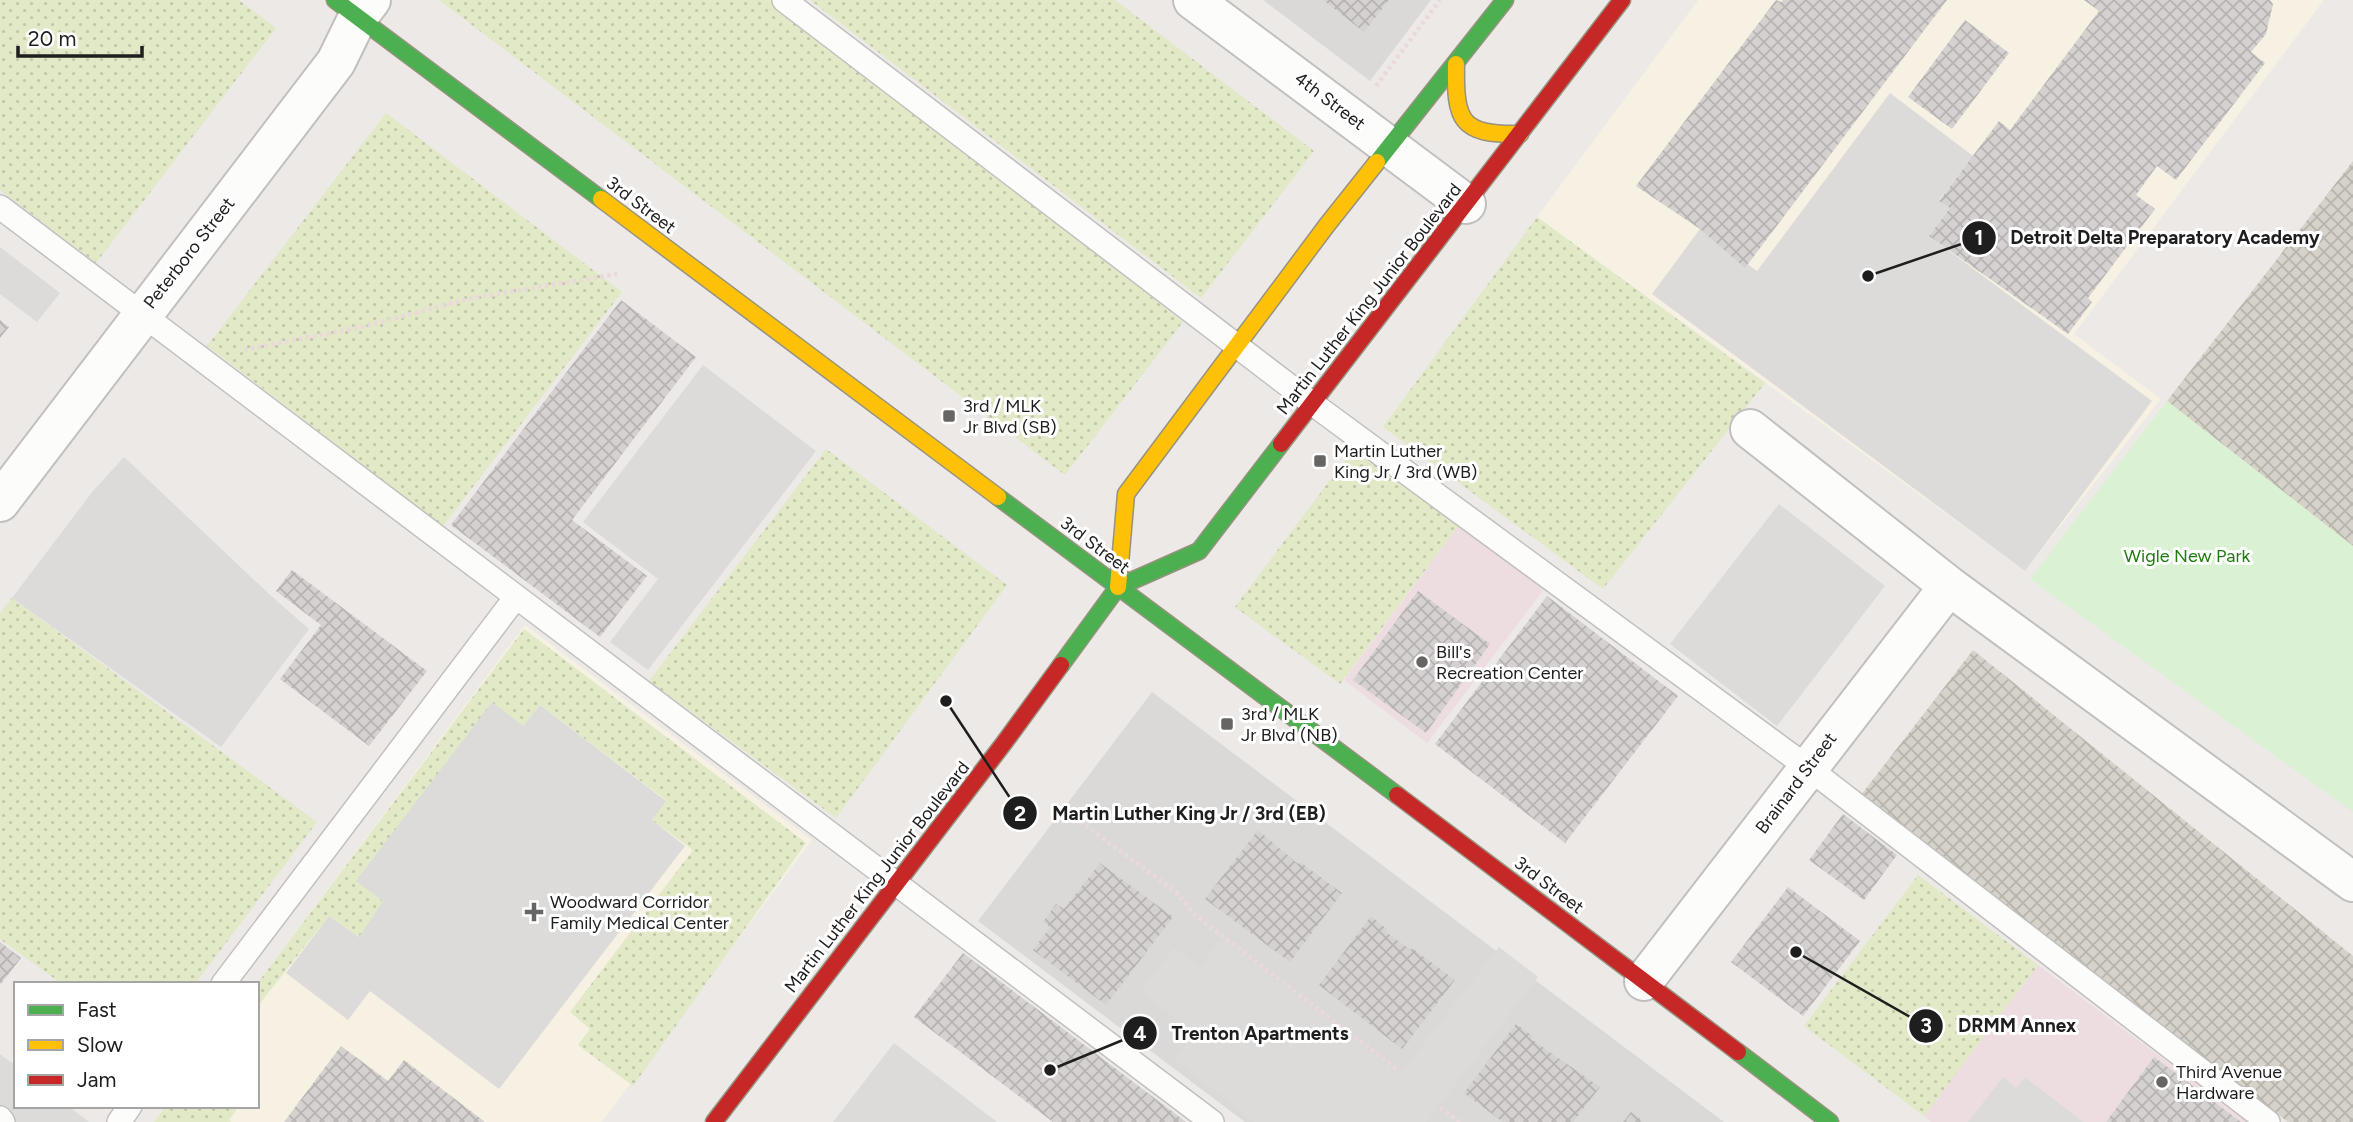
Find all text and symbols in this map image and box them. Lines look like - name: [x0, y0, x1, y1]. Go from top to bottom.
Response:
- scale bar: [18, 14, 142, 58]
- text: 20 m: [28, 26, 76, 51]
- street label: 4th Street: [1290, 67, 1370, 135]
- street label: 3rd Street: [602, 172, 680, 238]
- street label: Martin Luther King Junior Boulevard: [1272, 179, 1466, 419]
- street label: Peterboro Street: [139, 193, 239, 313]
- callout: Detroit Delta Preparatory Academy: [1962, 218, 2334, 258]
- text: 1: [1975, 225, 1983, 250]
- text: Detroit Delta Preparatory Academy: [2010, 226, 2320, 249]
- place label: 3rd / MLK Jr Blvd (SB): [963, 395, 1057, 438]
- marker: 3rd / MLK Jr Blvd (SB): [941, 408, 957, 424]
- place label: Martin Luther King Jr / 3rd (WB): [1334, 440, 1477, 483]
- marker: Martin Luther King Jr / 3rd (WB): [1312, 453, 1328, 469]
- street label: 3rd Street: [1056, 512, 1134, 578]
- park label: Wigle New Park: [2124, 545, 2251, 567]
- place label: Bill's Recreation Center: [1436, 641, 1583, 684]
- marker: Bill's Recreation Center: [1414, 654, 1430, 670]
- place label: 3rd / MLK Jr Blvd (NB): [1241, 703, 1338, 746]
- marker: 3rd / MLK Jr Blvd (NB): [1219, 716, 1235, 732]
- street label: Brainard Street: [1751, 728, 1841, 838]
- street label: Martin Luther King Junior Boulevard: [780, 757, 974, 997]
- callout: Martin Luther King Jr / 3rd (EB): [1003, 793, 1339, 833]
- text: 2: [1014, 801, 1026, 826]
- text: Martin Luther King Jr / 3rd (EB): [1052, 802, 1326, 825]
- street label: 3rd Street: [1510, 852, 1588, 918]
- place label: Woodward Corridor Family Medical Center: [550, 891, 729, 934]
- marker: Woodward Corridor Family Medical Center: [524, 902, 544, 922]
- legend: [14, 982, 259, 1108]
- text: Fast: [77, 997, 117, 1022]
- callout: DRMM Annex: [1909, 1006, 2090, 1046]
- callout: Trenton Apartments: [1123, 1013, 1363, 1053]
- text: 3: [1920, 1013, 1932, 1038]
- text: DRMM Annex: [1958, 1014, 2076, 1037]
- text: 4: [1133, 1021, 1147, 1046]
- text: Trenton Apartments: [1171, 1022, 1349, 1045]
- text: Slow: [77, 1032, 123, 1057]
- place label: Third Avenue Hardware: [2176, 1061, 2282, 1104]
- text: Jam: [77, 1067, 116, 1092]
- marker: Third Avenue Hardware: [2154, 1074, 2170, 1090]

